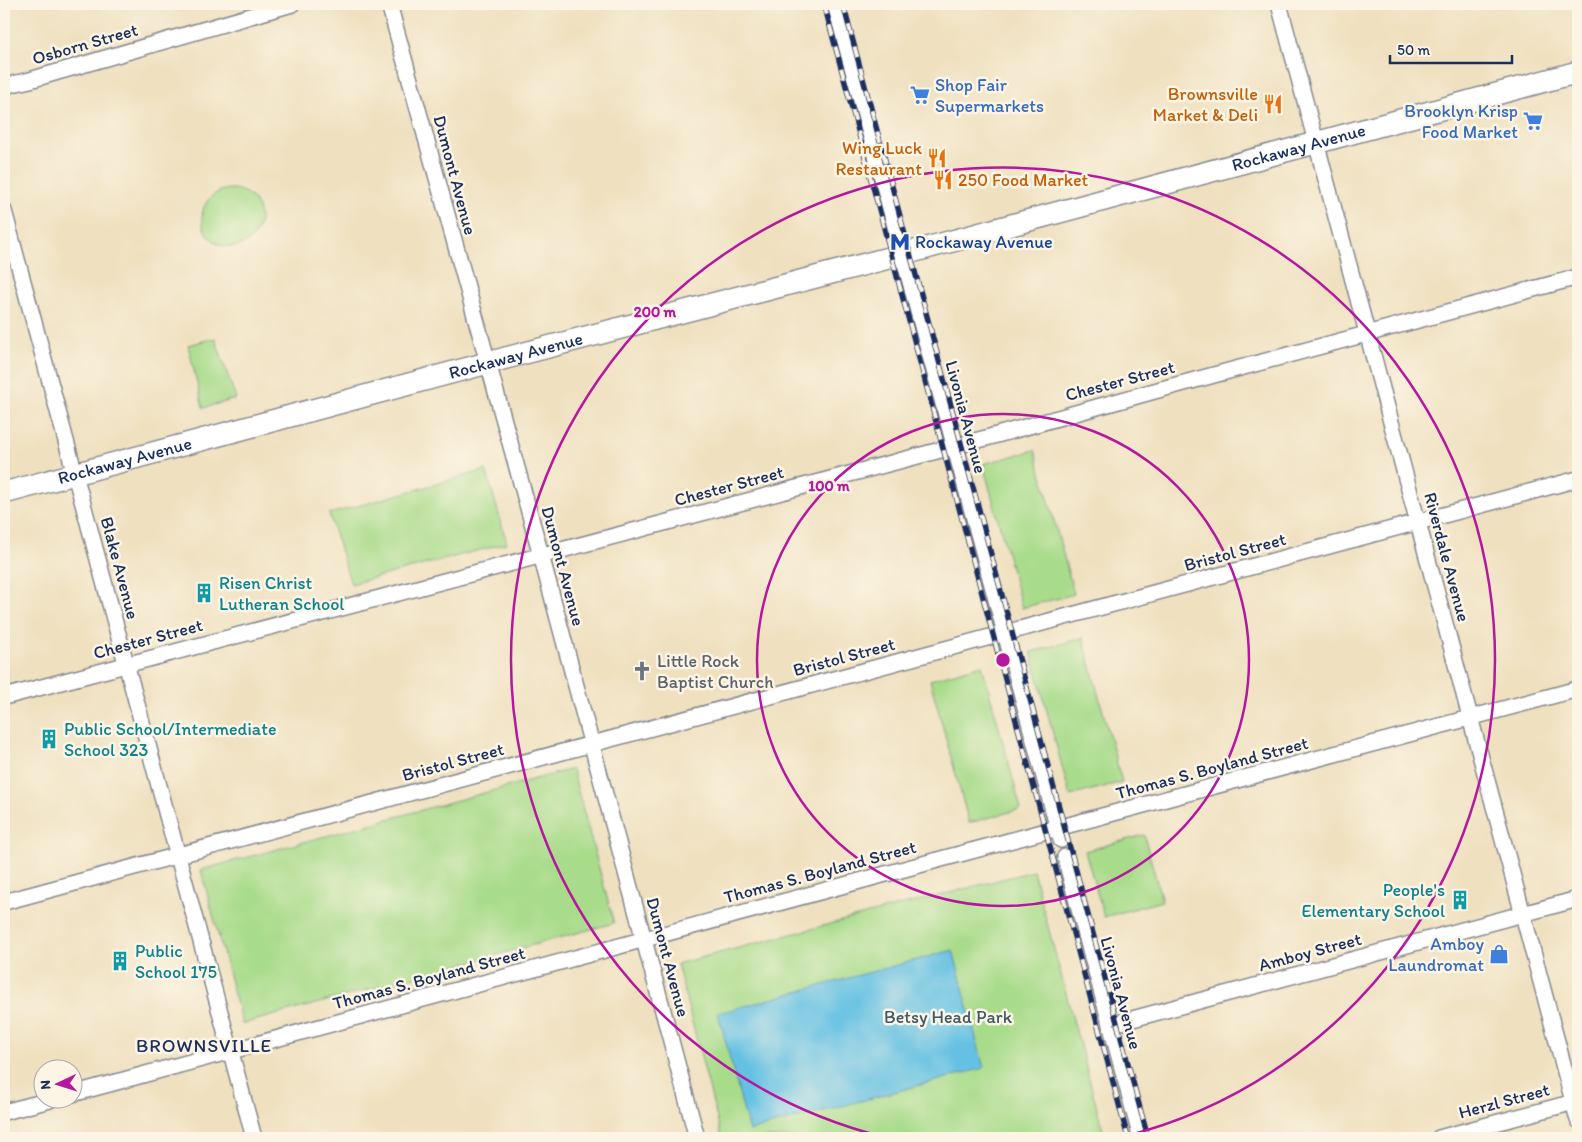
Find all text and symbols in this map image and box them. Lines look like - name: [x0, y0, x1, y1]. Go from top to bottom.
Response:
- street label: Osborn Street: [30, 18, 141, 70]
- scale bar: [1390, 32, 1512, 64]
- text: 50 m: [1397, 41, 1430, 59]
- place label: Shop Fair Supermarkets: [935, 74, 1044, 117]
- place label: Brownsville Market & Deli: [1153, 83, 1258, 126]
- supermarket icon: Shop Fair Supermarkets: [909, 84, 931, 106]
- restaurant icon: Brownsville Market & Deli: [1262, 93, 1284, 115]
- place label: Brooklyn Krisp Food Market: [1404, 100, 1518, 143]
- supermarket icon: Brooklyn Krisp Food Market: [1522, 110, 1544, 132]
- street label: Dumont Avenue: [428, 113, 482, 237]
- street label: Rockaway Avenue: [1229, 119, 1368, 176]
- place label: Wing Luck Restaurant: [836, 137, 923, 180]
- restaurant icon: Wing Luck Restaurant: [926, 147, 948, 169]
- restaurant icon: 250 Food Market: [932, 169, 954, 191]
- place label: 250 Food Market: [958, 169, 1089, 191]
- metro station icon: Rockaway Avenue: [889, 231, 911, 253]
- place label: Rockaway Avenue: [915, 231, 1053, 253]
- text: 200 m: [634, 303, 677, 321]
- street label: Rockaway Avenue: [446, 327, 585, 384]
- street label: Chester Street: [1063, 356, 1177, 406]
- street label: Livonia Avenue: [940, 358, 992, 476]
- street label: Rockaway Avenue: [55, 432, 194, 489]
- street label: Chester Street: [672, 461, 786, 511]
- text: 100 m: [808, 477, 850, 495]
- street label: Riverdale Avenue: [1419, 490, 1475, 624]
- street label: Dumont Avenue: [536, 504, 590, 628]
- street label: Blake Avenue: [96, 514, 144, 622]
- street label: Bristol Street: [1182, 528, 1289, 576]
- place label: Risen Christ Lutheran School: [219, 572, 344, 615]
- building icon: Risen Christ Lutheran School: [193, 582, 215, 604]
- street label: Chester Street: [91, 614, 205, 664]
- street label: Bristol Street: [791, 633, 898, 681]
- place label: Little Rock Baptist Church: [657, 650, 773, 693]
- centre of rings: [994, 651, 1012, 669]
- church icon: Little Rock Baptist Church: [631, 660, 653, 682]
- place label: Public School/Intermediate School 323: [64, 718, 277, 761]
- building icon: Public School/Intermediate School 323: [38, 728, 60, 750]
- street label: Thomas S. Boyland Street: [1113, 732, 1311, 804]
- street label: Bristol Street: [400, 738, 507, 786]
- street label: Thomas S. Boyland Street: [721, 836, 919, 908]
- place label: People's Elementary School: [1301, 879, 1445, 922]
- building icon: People's Elementary School: [1449, 889, 1471, 911]
- street label: Dumont Avenue: [641, 895, 695, 1019]
- street label: Amboy Street: [1256, 928, 1364, 976]
- place label: Amboy Laundromat: [1388, 933, 1484, 976]
- street label: Livonia Avenue: [1095, 934, 1147, 1052]
- place label: Public School 175: [135, 940, 217, 983]
- street label: Thomas S. Boyland Street: [330, 942, 528, 1014]
- shop icon: Amboy Laundromat: [1488, 943, 1510, 965]
- building icon: Public School 175: [109, 950, 131, 972]
- park label: Betsy Head Park: [884, 1006, 1013, 1028]
- district label: BROWNSVILLE: [136, 1034, 272, 1057]
- north arrow: [32, 1060, 82, 1110]
- street label: Herzl Street: [1456, 1078, 1552, 1124]
- text: N: [37, 1080, 54, 1090]

